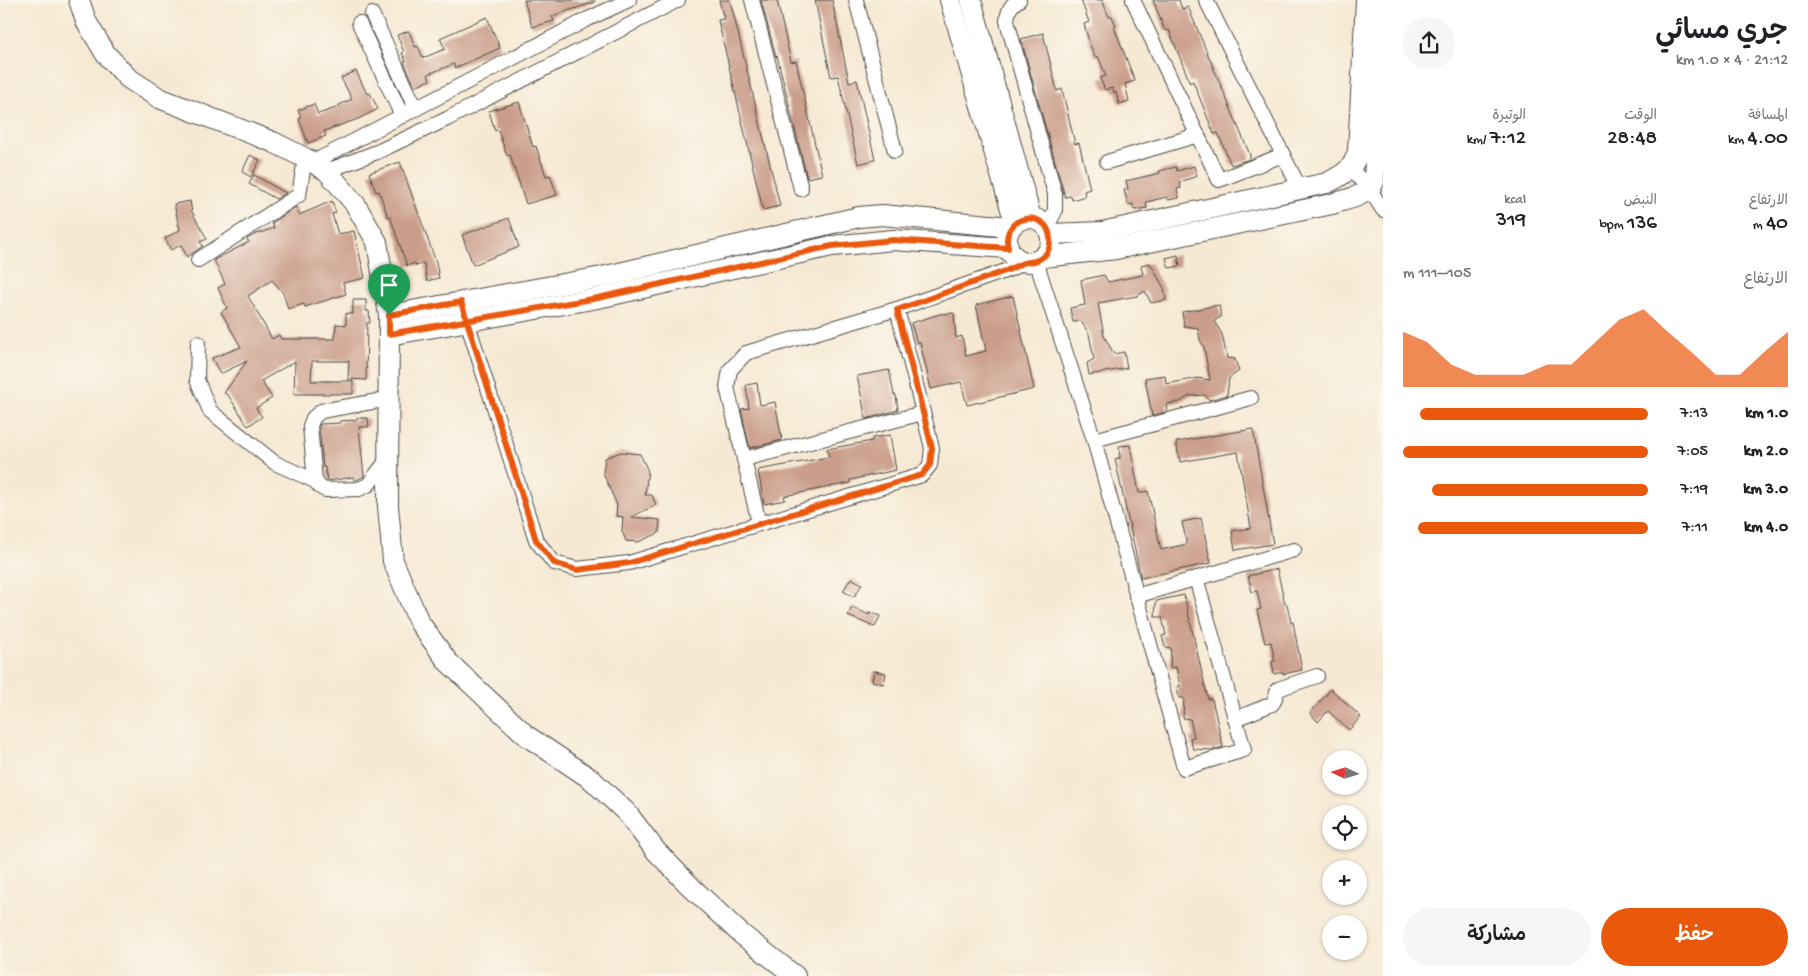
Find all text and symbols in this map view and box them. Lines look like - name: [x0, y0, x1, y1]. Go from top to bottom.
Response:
- text: جري مسائي: [1655, 16, 1788, 49]
- button: share: [1403, 17, 1455, 69]
- text: 21:12 · 4 × 1.0 km: [1676, 52, 1788, 71]
- text: الوتيرة: [1492, 108, 1526, 125]
- text: الوقت: [1624, 108, 1657, 125]
- text: المسافة: [1748, 108, 1788, 125]
- text: 7:12: [1490, 127, 1526, 152]
- text: 28:48: [1607, 127, 1657, 152]
- text: 4.00: [1748, 127, 1788, 152]
- text: /km: [1467, 132, 1490, 149]
- text: km: [1728, 132, 1748, 149]
- text: kcal: [1504, 192, 1526, 209]
- text: النبض: [1624, 193, 1657, 210]
- text: الارتفاع: [1749, 193, 1788, 210]
- text: 319: [1496, 209, 1526, 234]
- text: 136: [1627, 212, 1657, 237]
- text: 40: [1766, 212, 1788, 237]
- text: bpm: [1599, 217, 1627, 234]
- text: m: [1753, 217, 1766, 234]
- pin: [368, 264, 410, 315]
- text: 105–111 m: [1403, 265, 1471, 284]
- icon: arrive: [375, 271, 403, 299]
- text: الارتفاع: [1743, 271, 1788, 290]
- text: 7:13: [1680, 405, 1708, 424]
- text: 1.0 km: [1745, 405, 1788, 424]
- text: 7:05: [1677, 443, 1708, 462]
- text: 2.0 km: [1744, 443, 1788, 462]
- text: 7:19: [1680, 481, 1708, 500]
- text: 3.0 km: [1743, 481, 1788, 500]
- text: 7:11: [1682, 519, 1708, 538]
- text: 4.0 km: [1744, 519, 1788, 538]
- north arrow: [1322, 750, 1368, 795]
- map controls: [1322, 750, 1367, 960]
- button: locate: [1322, 805, 1367, 850]
- button: +: [1322, 860, 1367, 905]
- button: مشاركة: [1403, 908, 1591, 966]
- button: حفظ: [1601, 908, 1788, 966]
- button: −: [1322, 915, 1367, 960]

